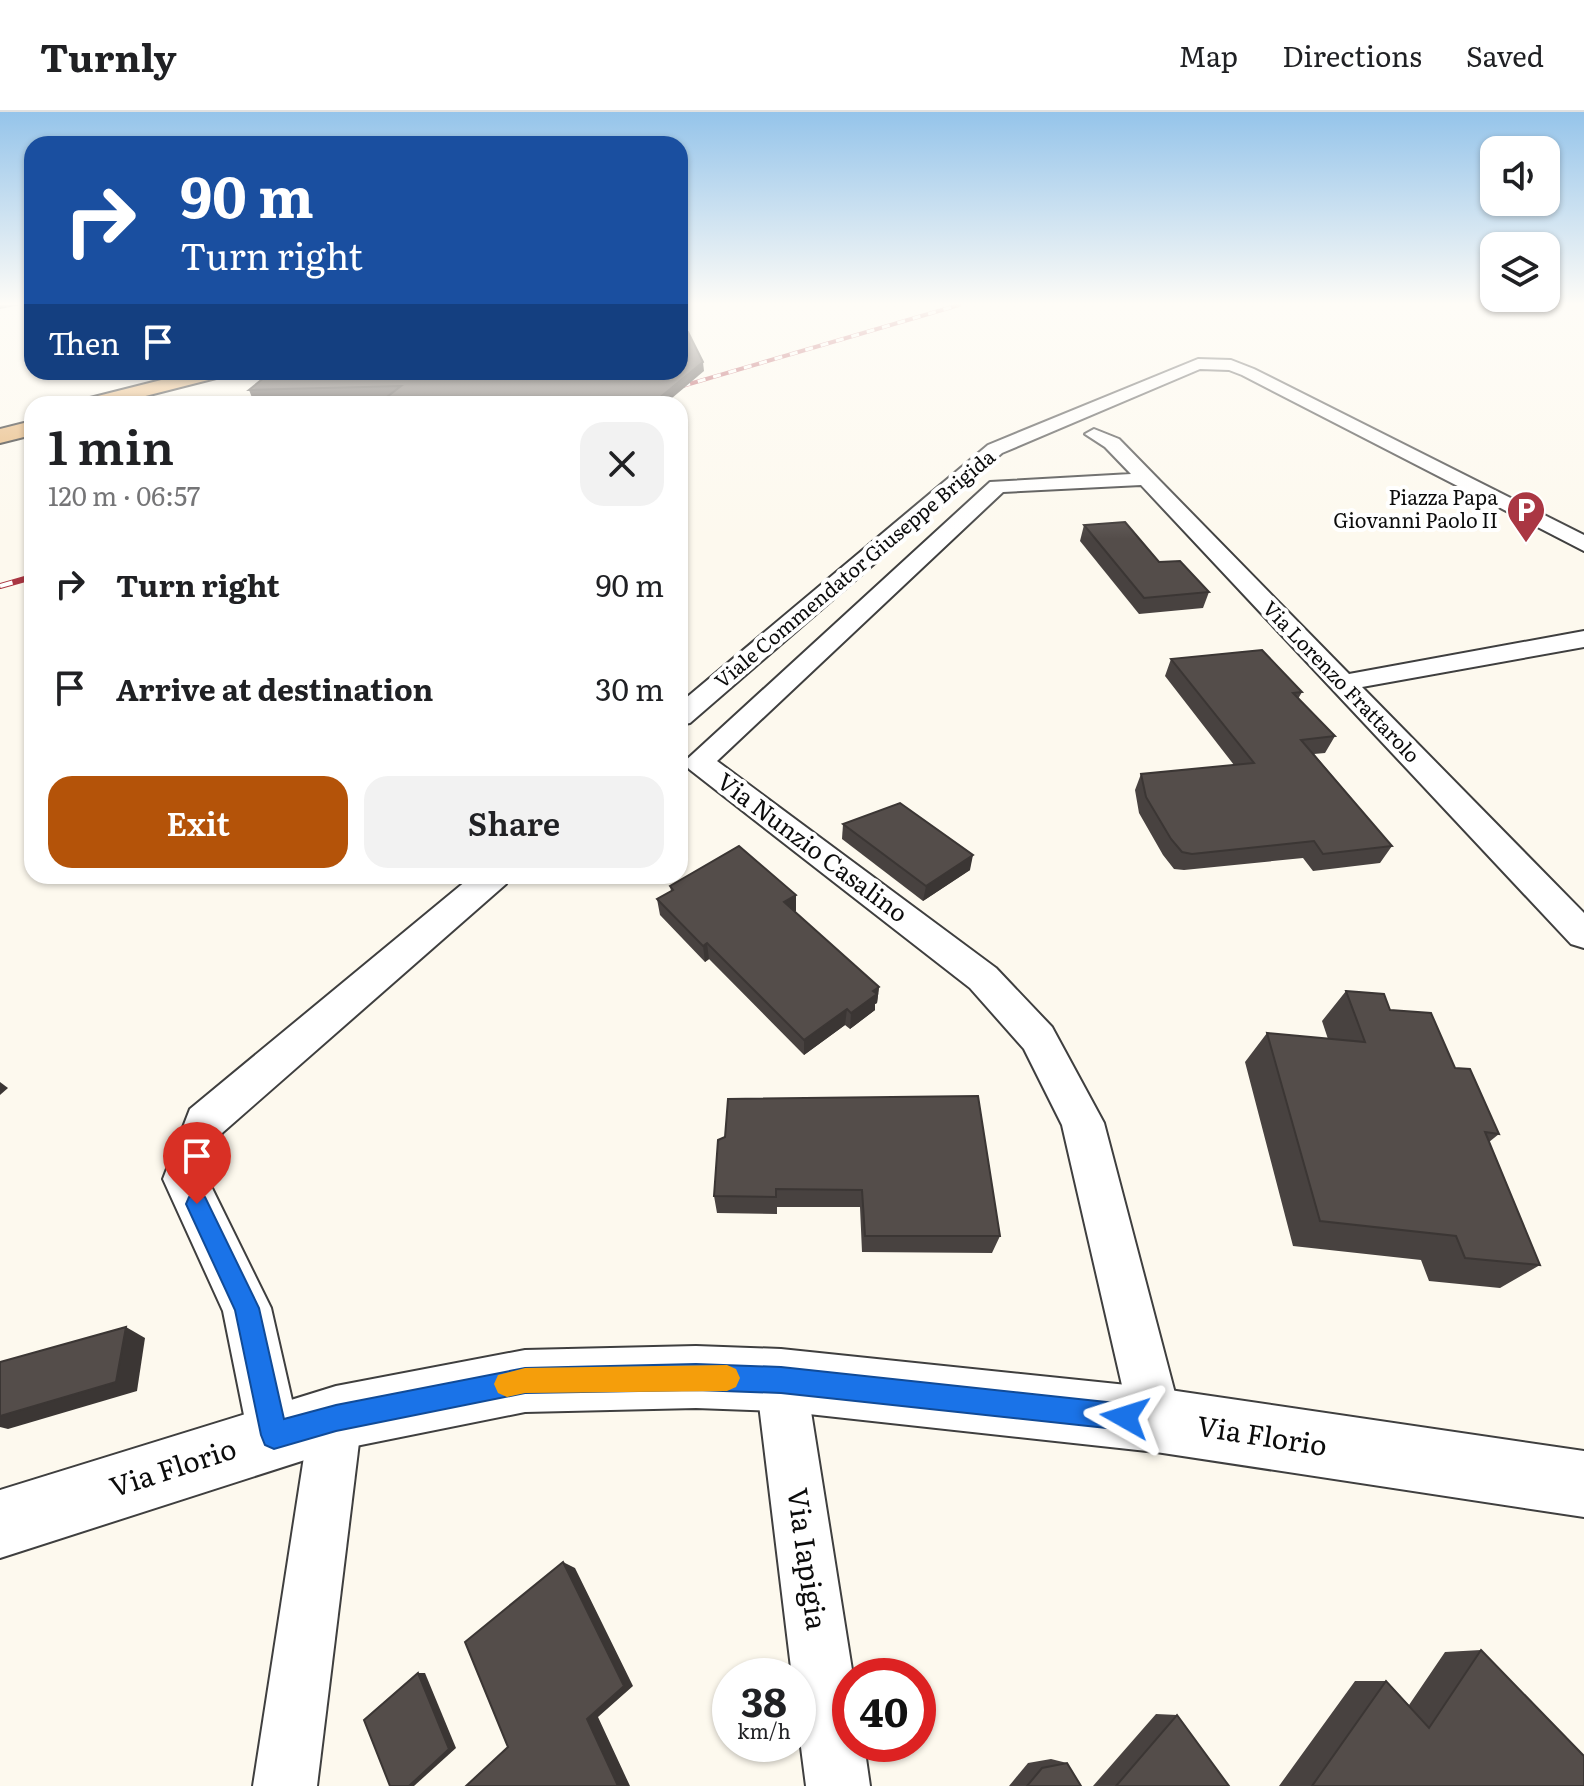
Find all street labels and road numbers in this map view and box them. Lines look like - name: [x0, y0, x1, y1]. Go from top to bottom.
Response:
- street label: Viale Commendator Giuseppe Brigida: [707, 441, 1001, 694]
- street label: Via Lorenzo Frattarolo: [1257, 593, 1428, 768]
- street label: Via Nunzio Casalino: [711, 763, 916, 929]
- street label: Via Florio: [1194, 1403, 1330, 1465]
- street label: Via Florio: [104, 1426, 241, 1506]
- street label: Via Iapigia: [778, 1485, 840, 1633]

